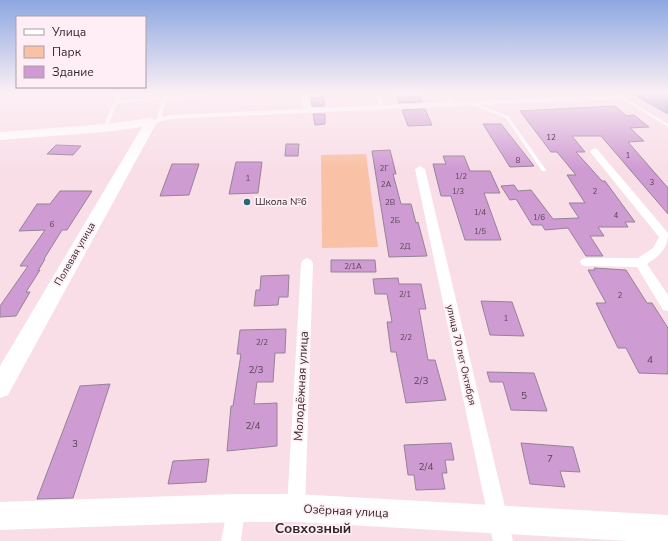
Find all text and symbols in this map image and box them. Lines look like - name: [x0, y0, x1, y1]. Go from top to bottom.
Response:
- legend: [16, 16, 146, 88]
- text: Улица: [51, 24, 86, 40]
- text: Парк: [52, 44, 82, 60]
- text: Здание: [52, 64, 94, 80]
- house number: 12: [546, 132, 556, 143]
- house number: 1: [626, 150, 631, 161]
- house number: 8: [516, 155, 521, 166]
- house number: 2Г: [379, 163, 389, 174]
- house number: 1/2: [455, 171, 467, 182]
- house number: 1: [246, 173, 251, 184]
- house number: 3: [650, 177, 655, 188]
- house number: 2А: [381, 179, 391, 190]
- house number: 1/3: [452, 186, 464, 197]
- house number: 2: [593, 186, 598, 197]
- place label: Школа №6: [255, 195, 307, 209]
- marker: Школа №6: [242, 197, 252, 207]
- house number: 2В: [385, 197, 395, 208]
- house number: 1/4: [474, 207, 486, 218]
- house number: 4: [614, 210, 619, 221]
- house number: 1/6: [533, 212, 545, 223]
- house number: 2Б: [390, 215, 400, 226]
- house number: 6: [50, 219, 55, 230]
- street label: Полевая улица: [51, 220, 99, 288]
- house number: 1/5: [474, 226, 486, 237]
- house number: 2Д: [399, 241, 411, 252]
- house number: 2/1А: [344, 261, 362, 272]
- house number: 2/1: [399, 289, 411, 300]
- house number: 2: [618, 290, 623, 301]
- street label: улица 70 лет Октября: [443, 303, 479, 407]
- house number: 1: [504, 313, 509, 324]
- street label: Молодёжная улица: [290, 331, 312, 441]
- house number: 2/2: [400, 332, 412, 343]
- house number: 2/2: [256, 337, 268, 348]
- house number: 4: [647, 353, 653, 367]
- house number: 2/3: [249, 363, 263, 377]
- house number: 2/3: [414, 374, 428, 388]
- house number: 5: [521, 389, 527, 403]
- house number: 2/4: [246, 419, 260, 433]
- house number: 3: [72, 437, 78, 451]
- house number: 7: [547, 452, 553, 466]
- house number: 2/4: [419, 460, 433, 474]
- street label: Озёрная улица: [303, 501, 389, 521]
- district label: Совхозный: [275, 519, 351, 538]

